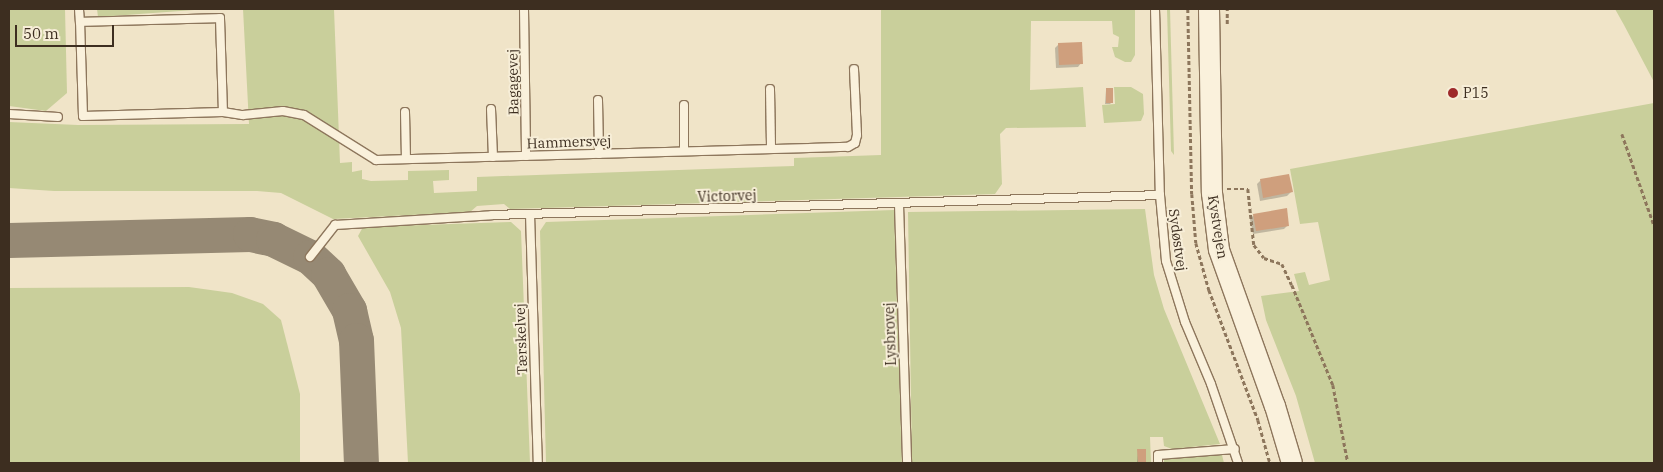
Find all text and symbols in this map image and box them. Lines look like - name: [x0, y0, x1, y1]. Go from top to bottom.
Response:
- scale bar: [18, 15, 116, 47]
- text: 50 m: [23, 24, 59, 43]
- street label: Bagagevej: [504, 49, 522, 115]
- place label: P15: [1463, 85, 1489, 101]
- marker: P15: [1447, 87, 1459, 99]
- street label: Hammersvej: [526, 132, 612, 152]
- street label: Victorvej: [697, 187, 757, 205]
- street label: Kystvejen: [1205, 194, 1231, 260]
- street label: Sydøstvej: [1165, 208, 1191, 272]
- street label: Lysbrovej: [880, 302, 900, 366]
- street label: Tærskelvej: [511, 303, 531, 375]

